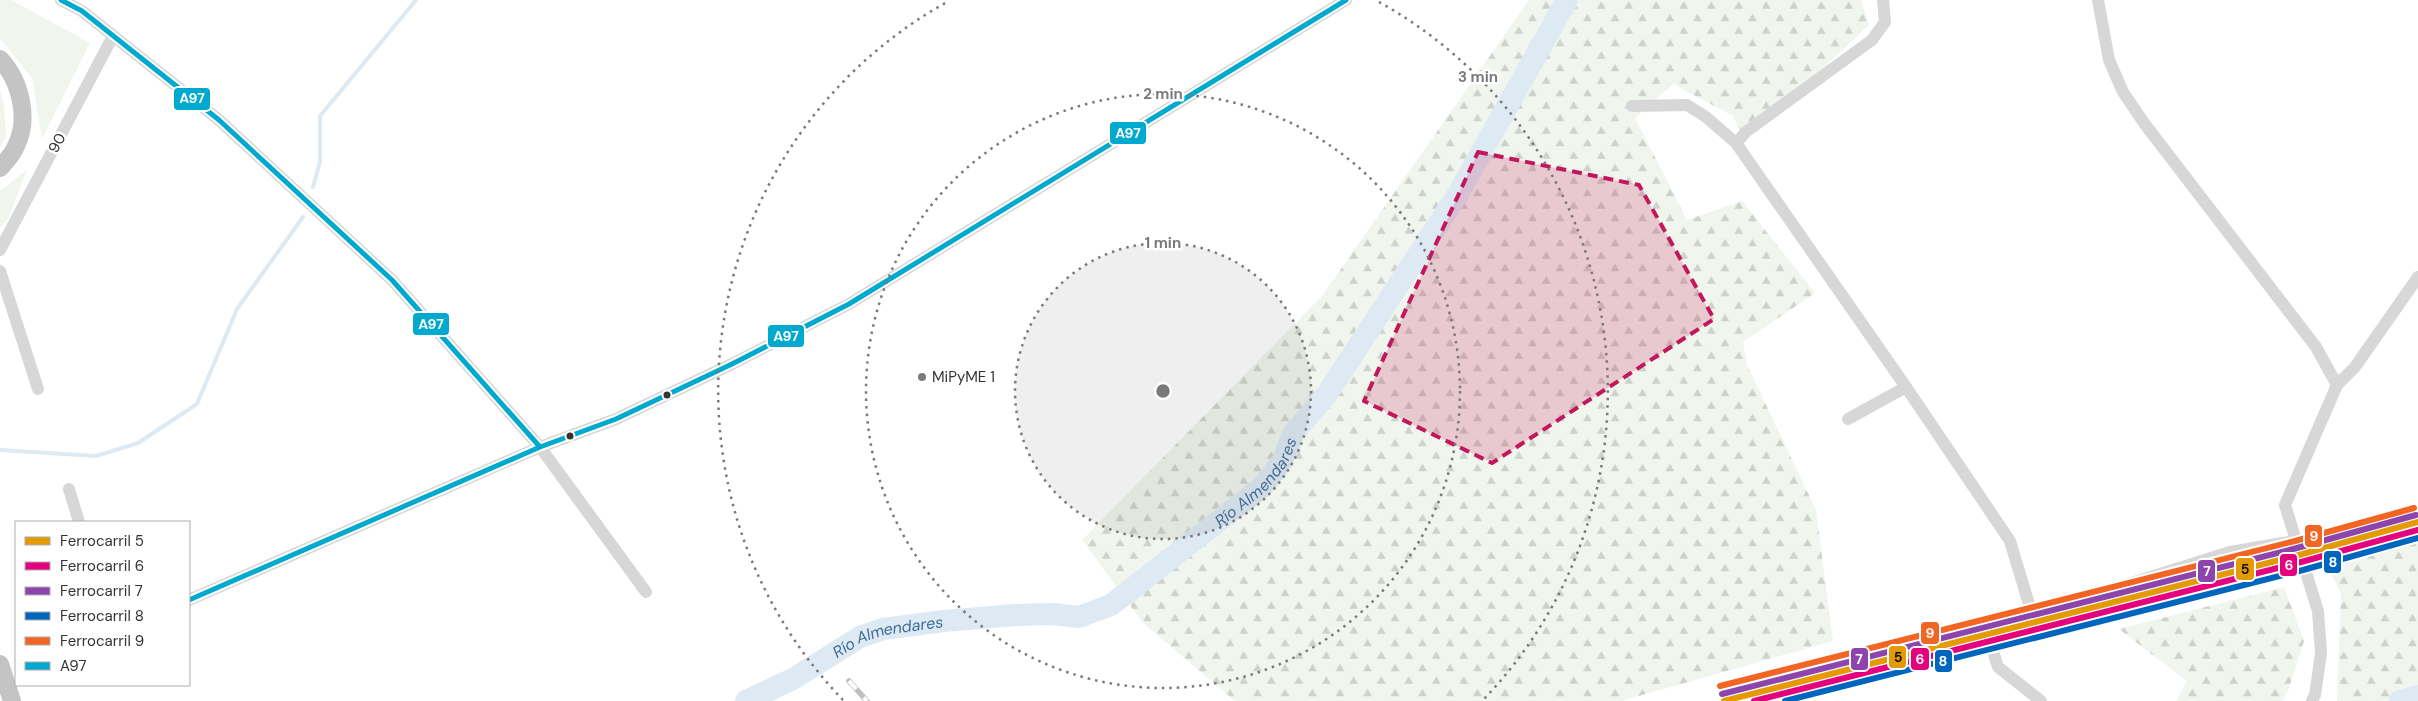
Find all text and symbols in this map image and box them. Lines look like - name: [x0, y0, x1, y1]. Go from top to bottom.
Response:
- text: 3 min: [1458, 67, 1498, 87]
- text: 2 min: [1143, 84, 1183, 104]
- line badge: A97: [173, 87, 211, 111]
- text: A97: [179, 89, 205, 107]
- line badge: A97: [1109, 121, 1147, 145]
- text: A97: [1115, 124, 1141, 142]
- street label: 90: [44, 130, 70, 156]
- text: 1 min: [1145, 233, 1181, 253]
- line badge: A97: [412, 312, 450, 336]
- text: A97: [418, 315, 444, 333]
- line badge: A97: [767, 324, 805, 348]
- text: A97: [773, 327, 799, 345]
- place label: MiPyME 1: [932, 367, 995, 387]
- marker: MiPyME 1: [916, 371, 928, 383]
- centre of rings: [1154, 382, 1172, 400]
- unlabelled marker: [662, 390, 672, 400]
- unlabelled marker: [565, 431, 575, 441]
- water label: Río Almendares: [1210, 434, 1302, 531]
- legend: [15, 521, 190, 686]
- line badge: 9: [2304, 524, 2323, 548]
- text: 9: [2310, 527, 2319, 545]
- text: Ferrocarril 5: [60, 531, 144, 551]
- line badge: 8: [2323, 550, 2342, 574]
- line badge: 6: [2279, 553, 2298, 577]
- text: 8: [2329, 553, 2338, 571]
- text: Ferrocarril 6: [60, 556, 144, 576]
- text: 6: [2285, 556, 2294, 574]
- line badge: 5: [2235, 557, 2255, 581]
- line badge: 7: [2197, 559, 2216, 583]
- text: 5: [2241, 560, 2249, 578]
- text: 7: [2203, 562, 2211, 580]
- text: Ferrocarril 7: [60, 581, 143, 601]
- text: Ferrocarril 8: [60, 606, 144, 626]
- water label: Río Almendares: [829, 611, 944, 663]
- line badge: 9: [1920, 621, 1940, 645]
- text: 9: [1926, 624, 1935, 642]
- text: Ferrocarril 9: [60, 631, 144, 651]
- line badge: 5: [1888, 645, 1907, 669]
- line badge: 7: [1850, 647, 1869, 671]
- line badge: 6: [1910, 647, 1930, 671]
- text: 5: [1894, 648, 1902, 666]
- line badge: 8: [1934, 649, 1953, 673]
- text: 7: [1855, 650, 1863, 668]
- text: 6: [1916, 650, 1925, 668]
- text: 8: [1939, 652, 1948, 670]
- text: A97: [60, 656, 86, 676]

